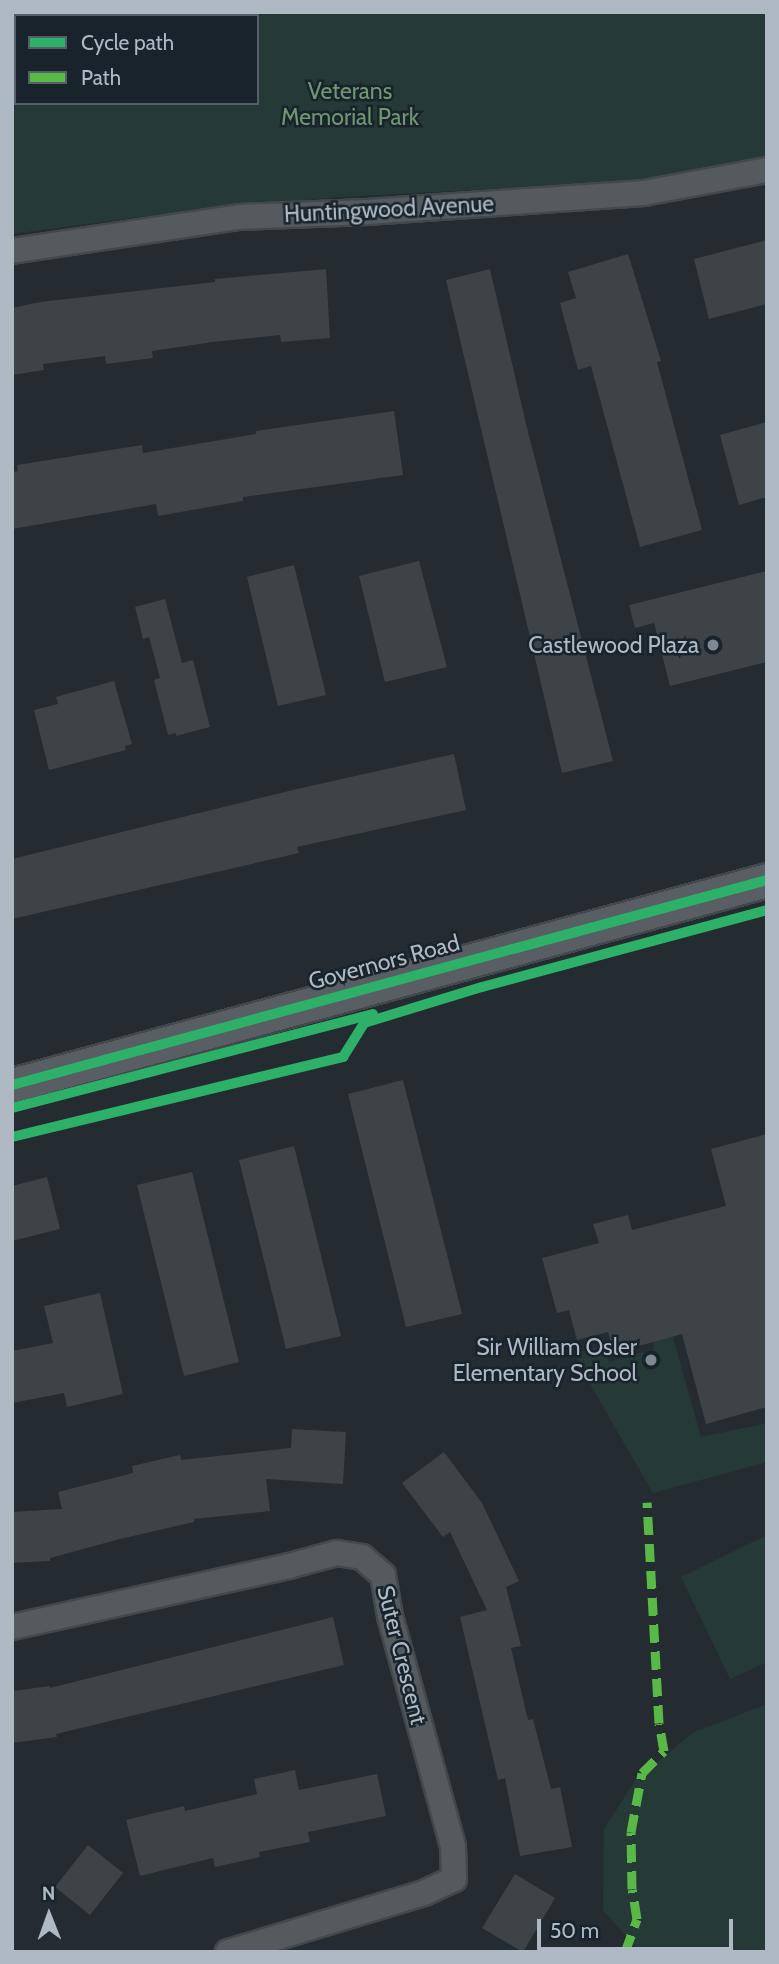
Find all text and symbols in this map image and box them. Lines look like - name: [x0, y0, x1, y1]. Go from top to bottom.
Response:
- legend: [14, 14, 259, 105]
- text: Cycle path: [81, 30, 174, 55]
- text: Path: [81, 65, 121, 90]
- park label: Veterans Memorial Park: [281, 77, 419, 131]
- street label: Huntingwood Avenue: [283, 190, 495, 228]
- place label: Castlewood Plaza: [528, 631, 699, 659]
- marker: Castlewood Plaza: [705, 637, 721, 653]
- street label: Governors Road: [305, 929, 463, 995]
- place label: Sir William Osler Elementary School: [453, 1333, 637, 1387]
- marker: Sir William Osler Elementary School: [643, 1352, 659, 1368]
- street label: Suter Crescent: [371, 1583, 433, 1727]
- north arrow: [14, 1880, 84, 1950]
- text: N: [42, 1882, 56, 1905]
- scale bar: [541, 1904, 737, 1948]
- text: 50 m: [550, 1918, 599, 1943]

